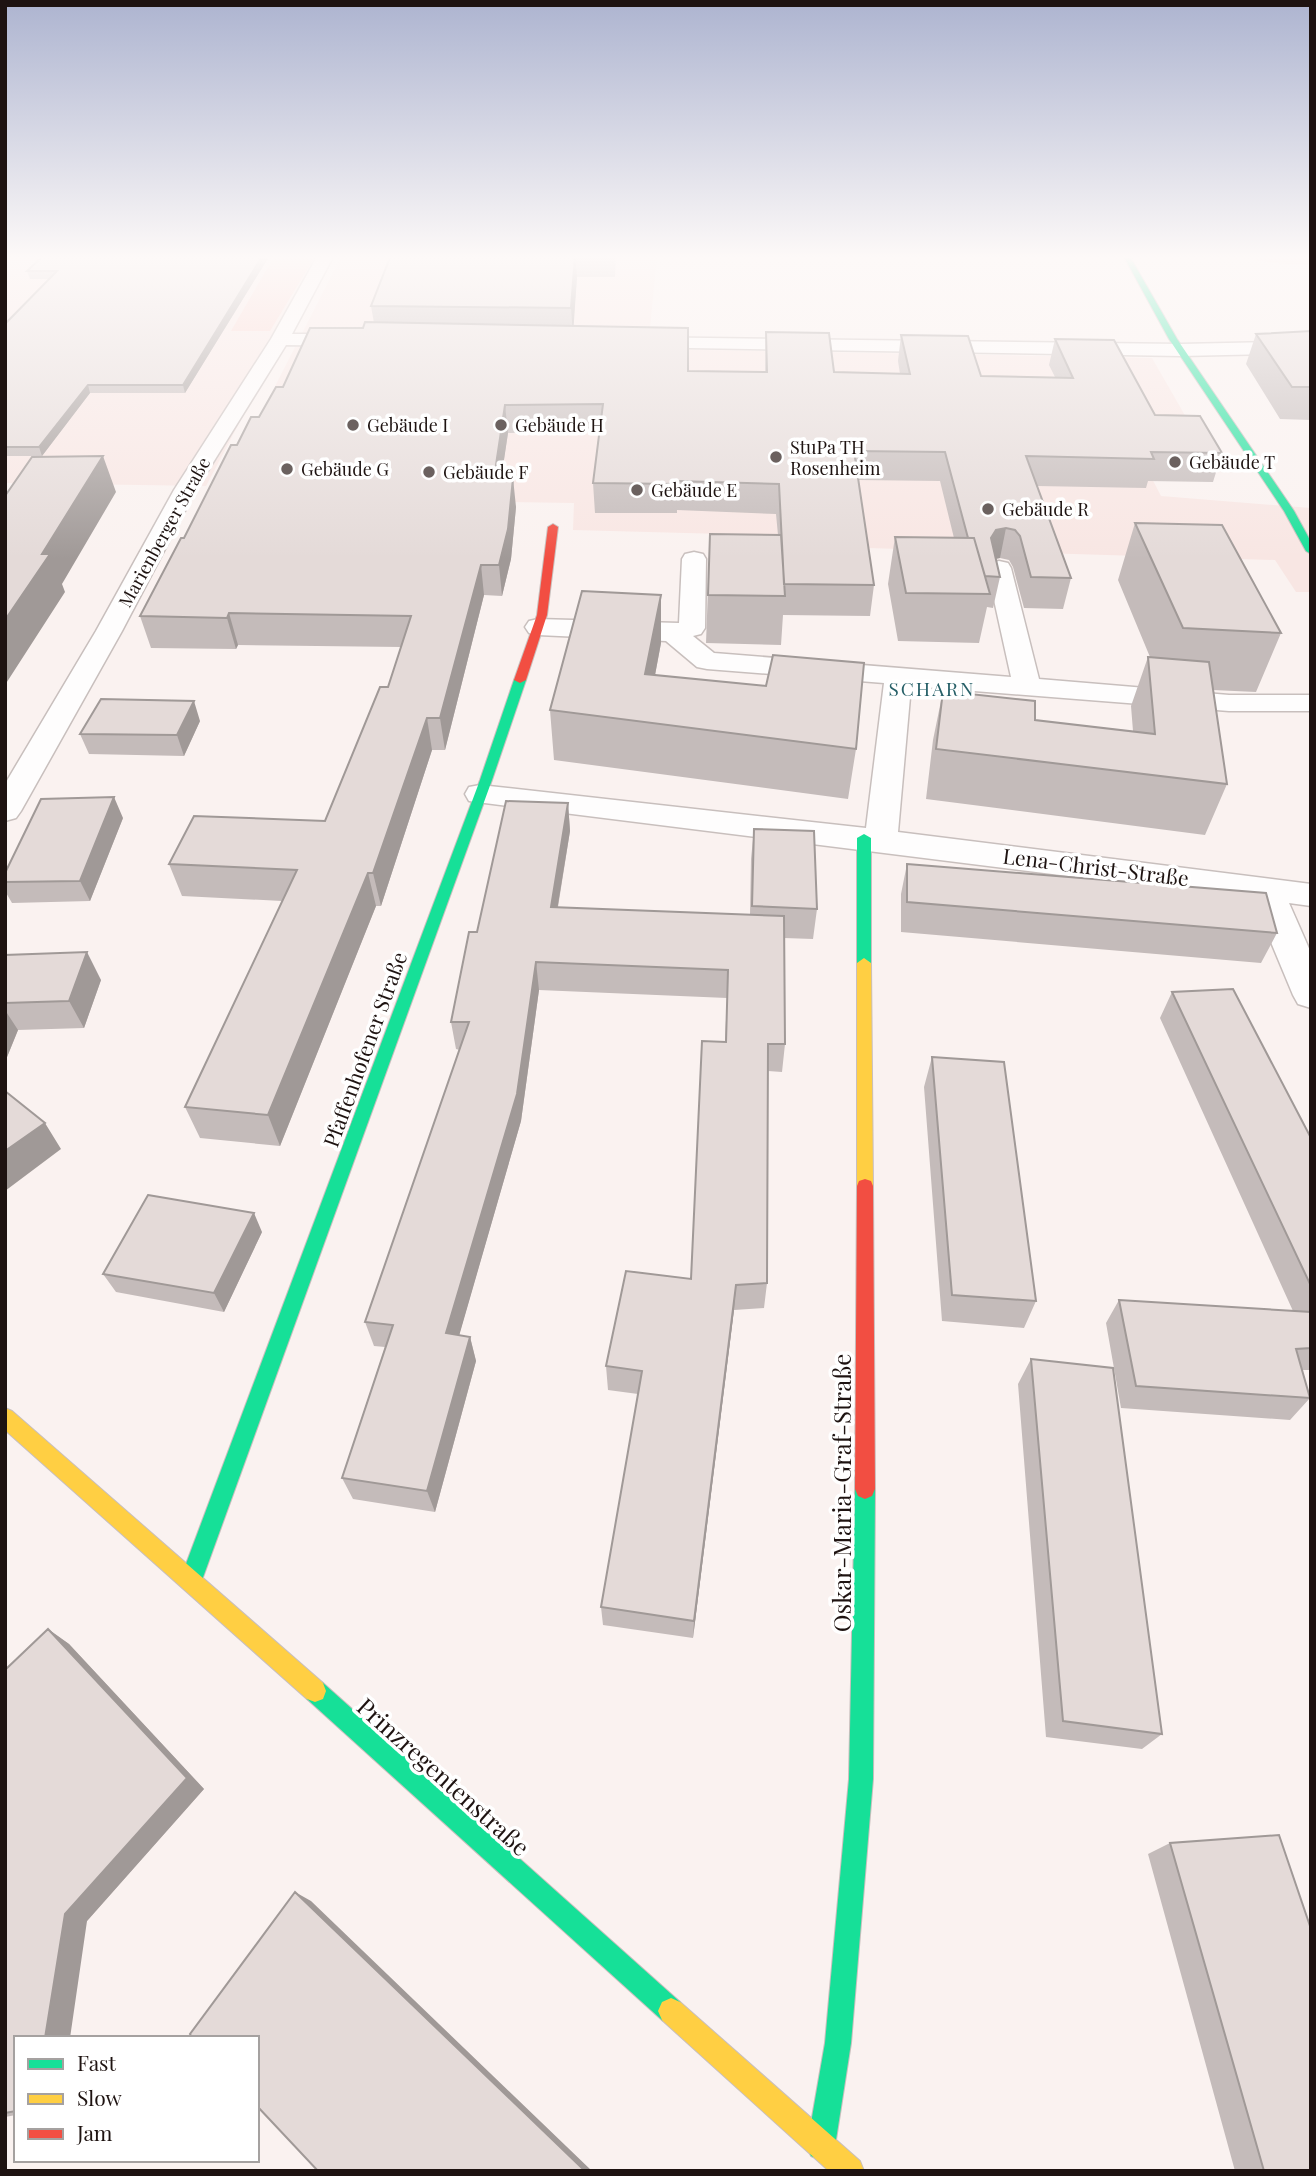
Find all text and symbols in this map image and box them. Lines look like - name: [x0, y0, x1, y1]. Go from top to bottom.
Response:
- place label: Gebäude I: [367, 413, 448, 437]
- place label: Gebäude H: [515, 413, 604, 437]
- marker: Gebäude I: [345, 417, 361, 433]
- marker: Gebäude H: [493, 417, 509, 433]
- place label: StuPa TH Rosenheim: [790, 435, 880, 480]
- marker: StuPa TH Rosenheim: [768, 449, 784, 465]
- place label: Gebäude T: [1189, 450, 1275, 474]
- street label: Marienberger Straße: [113, 453, 215, 611]
- marker: Gebäude T: [1167, 454, 1183, 470]
- place label: Gebäude G: [301, 457, 389, 481]
- place label: Gebäude F: [443, 460, 529, 484]
- marker: Gebäude G: [279, 461, 295, 477]
- marker: Gebäude F: [421, 464, 437, 480]
- place label: Gebäude E: [651, 478, 737, 502]
- marker: Gebäude E: [629, 482, 645, 498]
- place label: Gebäude R: [1002, 497, 1089, 521]
- marker: Gebäude R: [980, 501, 996, 517]
- district label: SCHARN: [888, 675, 976, 701]
- street label: Lena-Christ-Straße: [1001, 841, 1191, 891]
- street label: Pfaffenhofener Straße: [316, 948, 412, 1150]
- street label: Oskar-Maria-Graf-Straße: [825, 1354, 857, 1632]
- street label: Prinzregentenstraße: [351, 1690, 537, 1862]
- legend: [14, 2036, 259, 2162]
- text: Fast: [77, 2048, 116, 2076]
- text: Slow: [77, 2083, 122, 2111]
- text: Jam: [76, 2118, 113, 2146]

